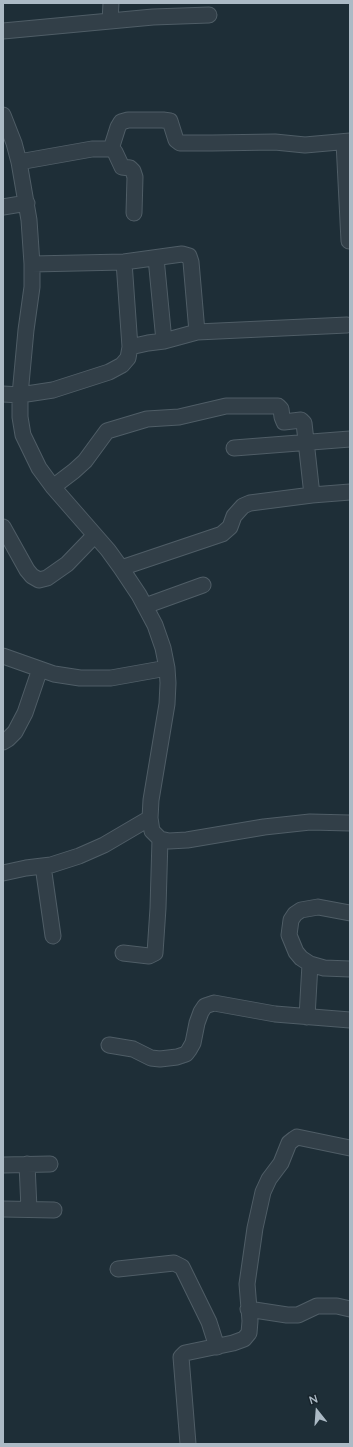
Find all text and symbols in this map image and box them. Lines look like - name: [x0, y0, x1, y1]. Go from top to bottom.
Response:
- north arrow: [297, 1391, 337, 1431]
- text: N: [307, 1392, 319, 1407]

